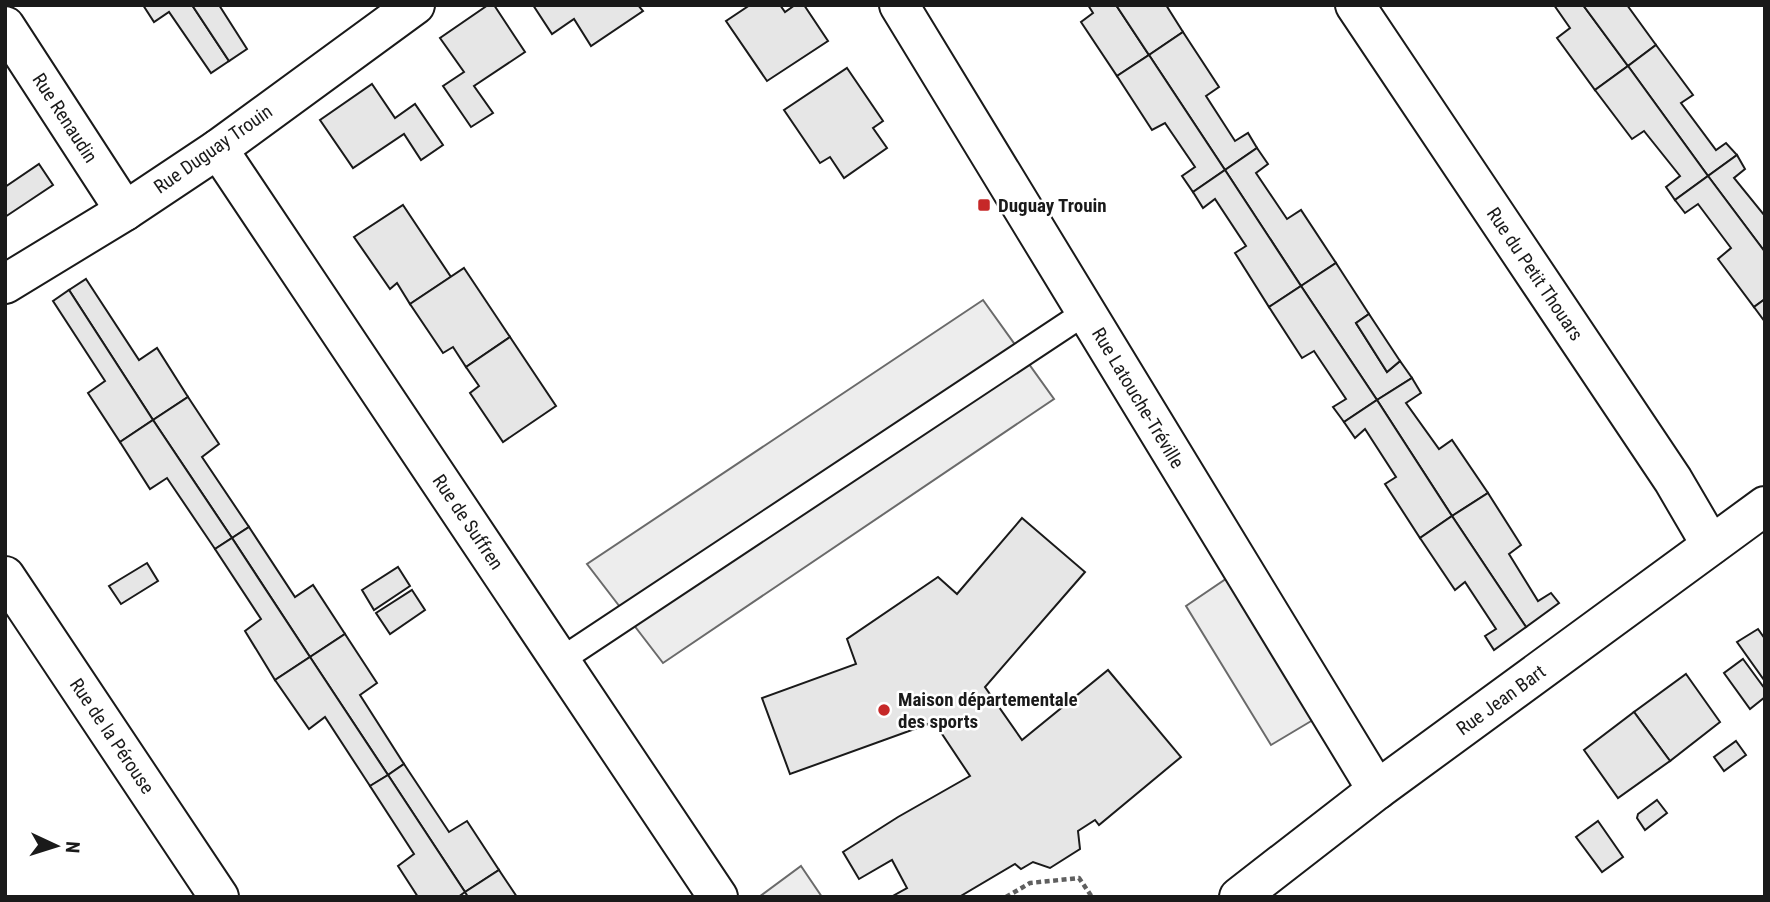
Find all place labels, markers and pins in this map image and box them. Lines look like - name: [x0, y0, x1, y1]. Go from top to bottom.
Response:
- place label: Duguay Trouin: [998, 194, 1107, 217]
- marker: Duguay Trouin: [976, 197, 992, 213]
- place label: Maison départementale des sports: [898, 688, 1078, 733]
- marker: Maison départementale des sports: [876, 702, 892, 718]

